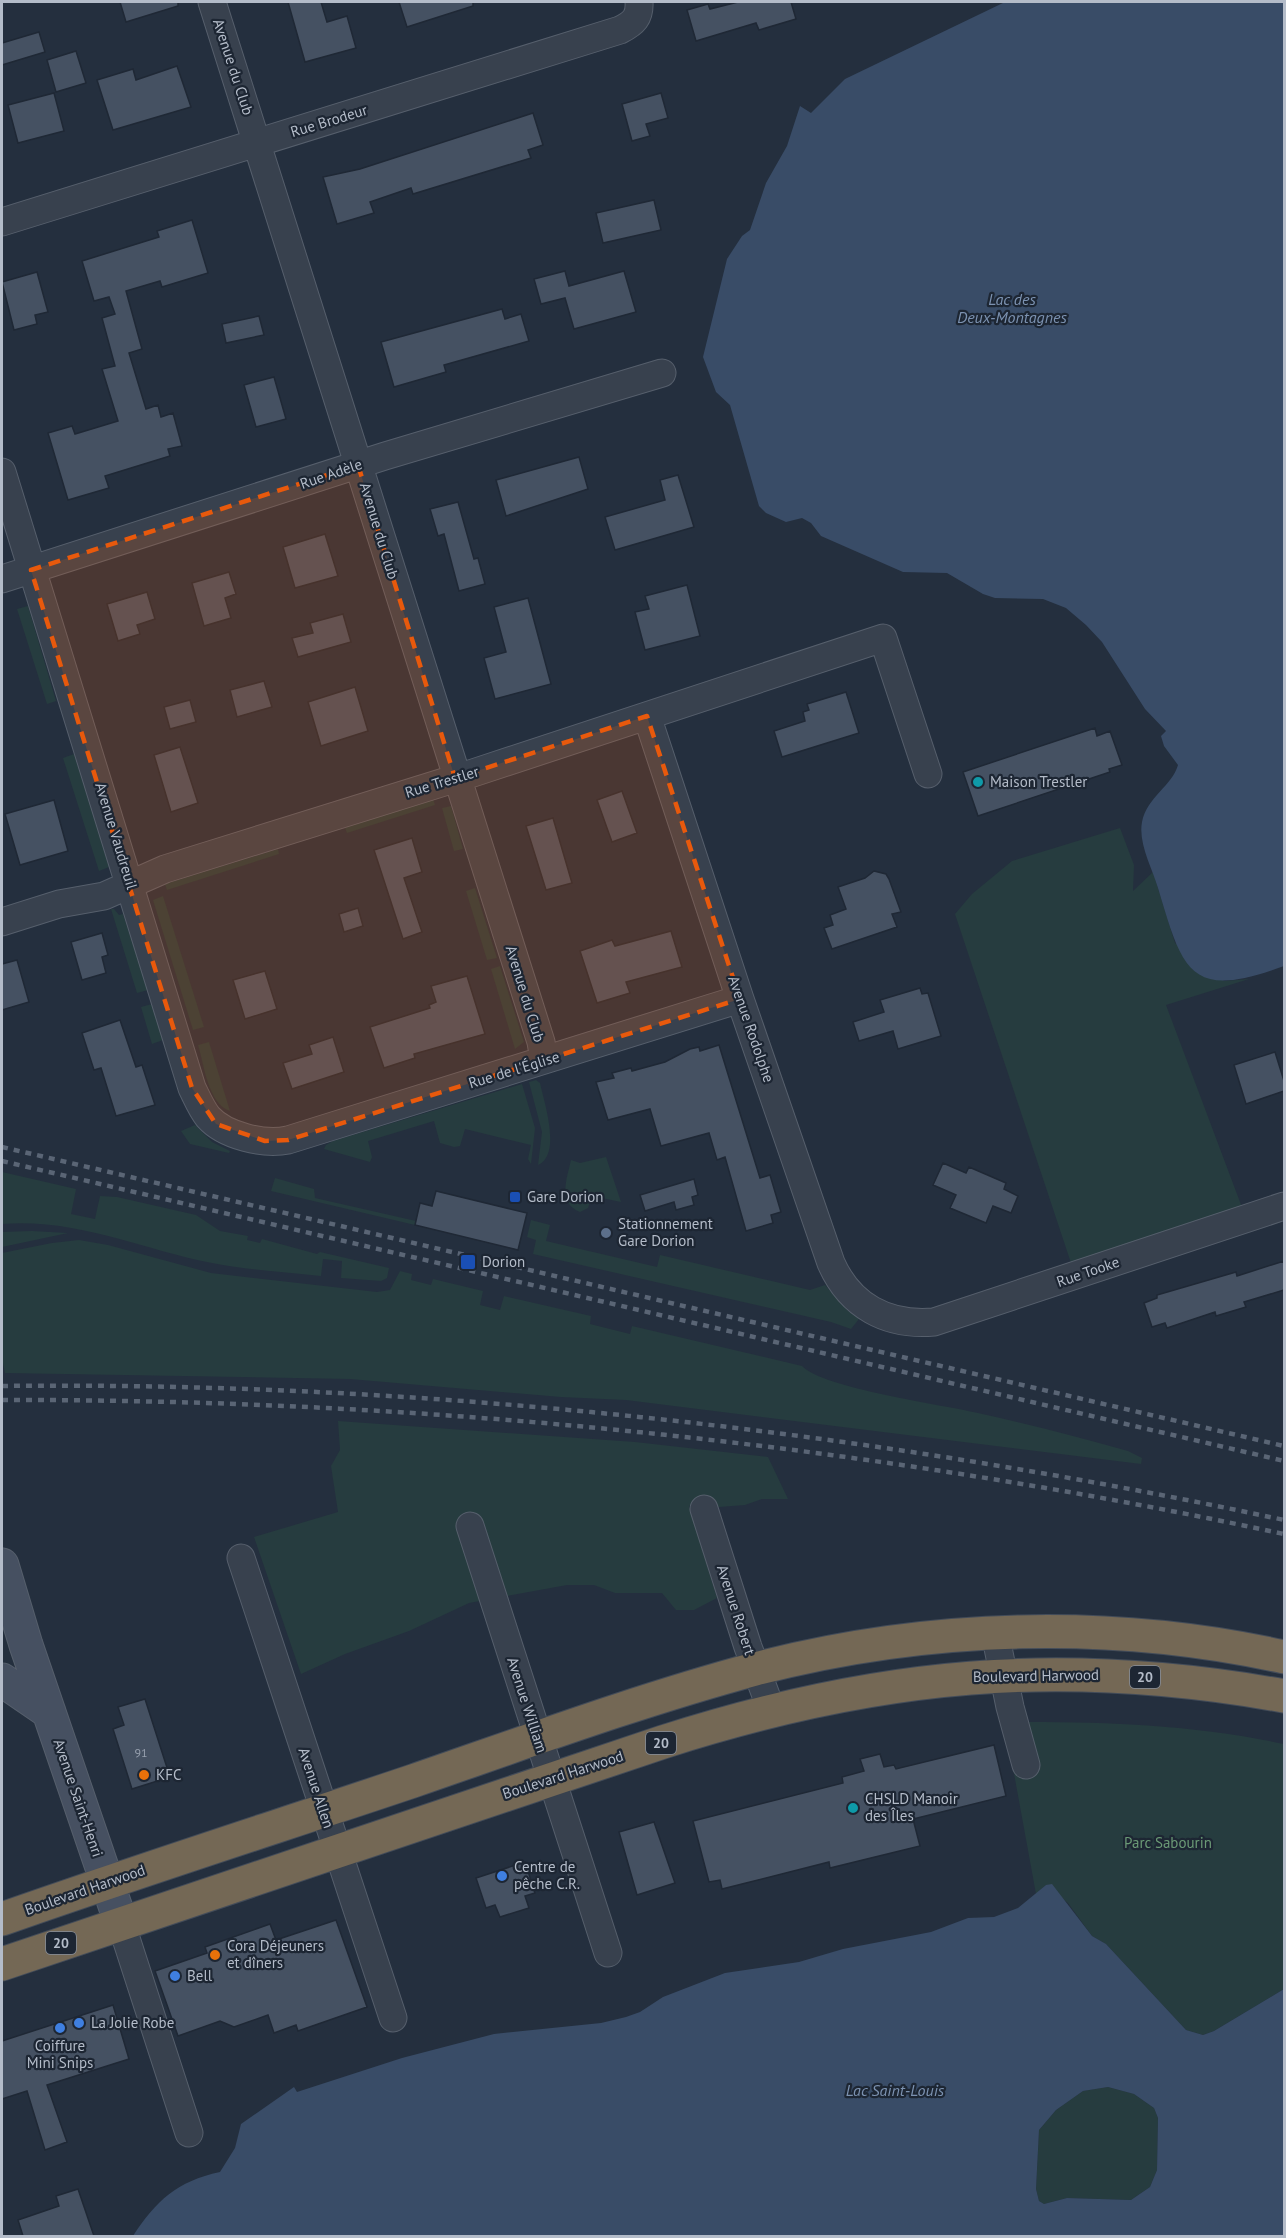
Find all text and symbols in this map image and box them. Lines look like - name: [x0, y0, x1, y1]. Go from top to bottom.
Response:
- street label: Avenue du Club: [209, 16, 258, 117]
- street label: Rue Brodeur: [288, 100, 370, 141]
- water label: Lac des Deux-Montagnes: [957, 289, 1067, 327]
- street label: Rue Adèle: [297, 454, 364, 493]
- street label: Avenue du Club: [356, 480, 403, 582]
- street label: Rue Trestler: [403, 761, 481, 802]
- place label: Maison Trestler: [990, 772, 1087, 791]
- marker: Maison Trestler: [971, 775, 985, 789]
- street label: Avenue Vaudreuil: [91, 780, 142, 892]
- street label: Avenue du Club: [502, 943, 549, 1045]
- street label: Avenue Rodolphe: [724, 973, 779, 1085]
- street label: Rue de l'Église: [466, 1047, 562, 1092]
- place label: Gare Dorion: [527, 1187, 604, 1206]
- marker: Gare Dorion: [508, 1190, 522, 1204]
- place label: Stationnement Gare Dorion: [618, 1214, 713, 1250]
- marker: Stationnement Gare Dorion: [599, 1226, 613, 1240]
- place label: Dorion: [482, 1252, 525, 1271]
- street label: Rue Tooke: [1054, 1252, 1122, 1291]
- marker: Dorion: [459, 1253, 477, 1271]
- street label: Avenue Robert: [713, 1562, 760, 1657]
- street label: Avenue William: [503, 1655, 552, 1755]
- street label: Boulevard Harwood: [973, 1665, 1099, 1686]
- road number: 20: [1130, 1666, 1160, 1688]
- road number: 20: [646, 1732, 676, 1754]
- street label: Avenue Saint-Henri: [49, 1736, 108, 1859]
- house number: 91: [134, 1745, 148, 1760]
- street label: Avenue Allen: [295, 1745, 338, 1831]
- street label: Boulevard Harwood: [500, 1746, 626, 1803]
- place label: KFC: [156, 1765, 181, 1784]
- marker: KFC: [137, 1768, 151, 1782]
- place label: CHSLD Manoir des Îles: [865, 1789, 958, 1825]
- marker: CHSLD Manoir des Îles: [846, 1801, 860, 1815]
- park label: Parc Sabourin: [1124, 1833, 1212, 1852]
- place label: Centre de pêche C.R.: [514, 1857, 580, 1893]
- street label: Boulevard Harwood: [22, 1860, 148, 1919]
- marker: Centre de pêche C.R.: [495, 1869, 509, 1883]
- road number: 20: [46, 1932, 76, 1954]
- place label: Cora Déjeuners et dîners: [227, 1936, 324, 1972]
- marker: Cora Déjeuners et dîners: [208, 1948, 222, 1962]
- place label: Bell: [187, 1966, 213, 1985]
- marker: Bell: [168, 1969, 182, 1983]
- place label: La Jolie Robe: [91, 2013, 174, 2032]
- marker: La Jolie Robe: [72, 2016, 86, 2030]
- marker: Coiffure Mini Snips: [53, 2021, 67, 2035]
- place label: Coiffure Mini Snips: [27, 2036, 93, 2072]
- water label: Lac Saint-Louis: [846, 2080, 945, 2100]

